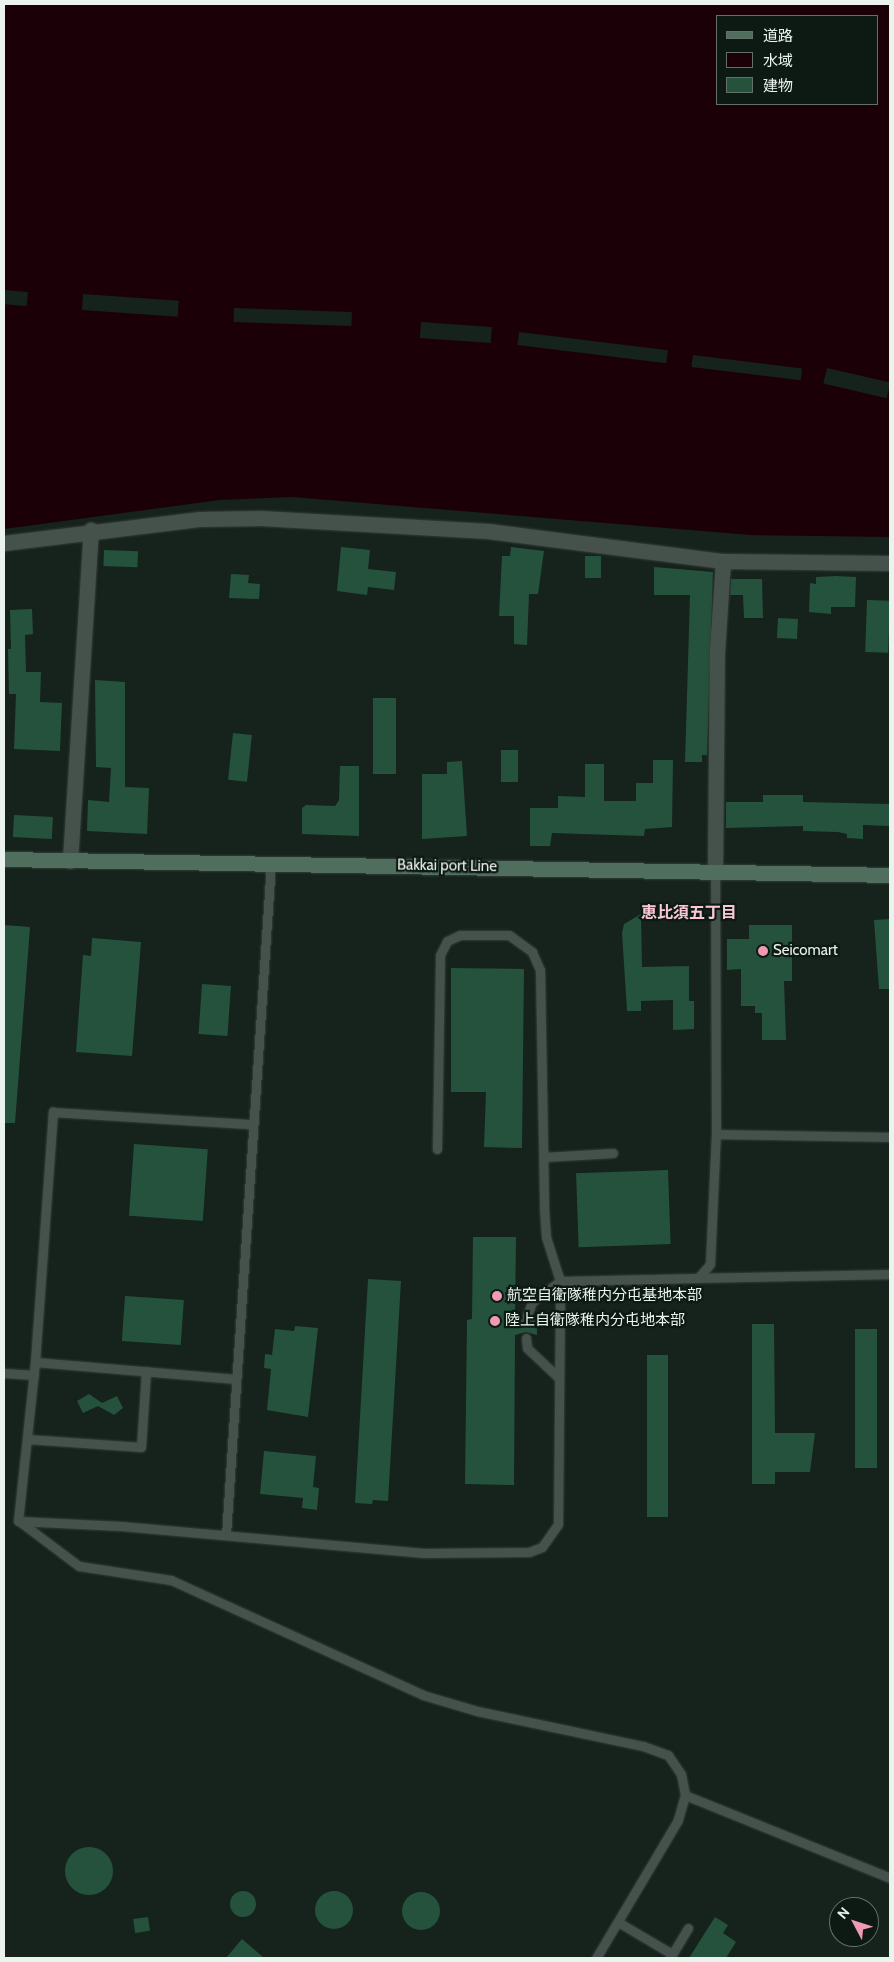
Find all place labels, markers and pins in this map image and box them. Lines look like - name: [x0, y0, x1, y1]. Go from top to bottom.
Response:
- place label: Seicomart: [773, 942, 838, 960]
- marker: Seicomart: [757, 945, 769, 957]
- place label: 航空自衛隊稚内分屯基地本部: [507, 1287, 702, 1305]
- marker: 航空自衛隊稚内分屯基地本部: [491, 1290, 503, 1302]
- place label: 陸上自衛隊稚内分屯地本部: [505, 1312, 685, 1330]
- marker: 陸上自衛隊稚内分屯地本部: [489, 1315, 501, 1327]

